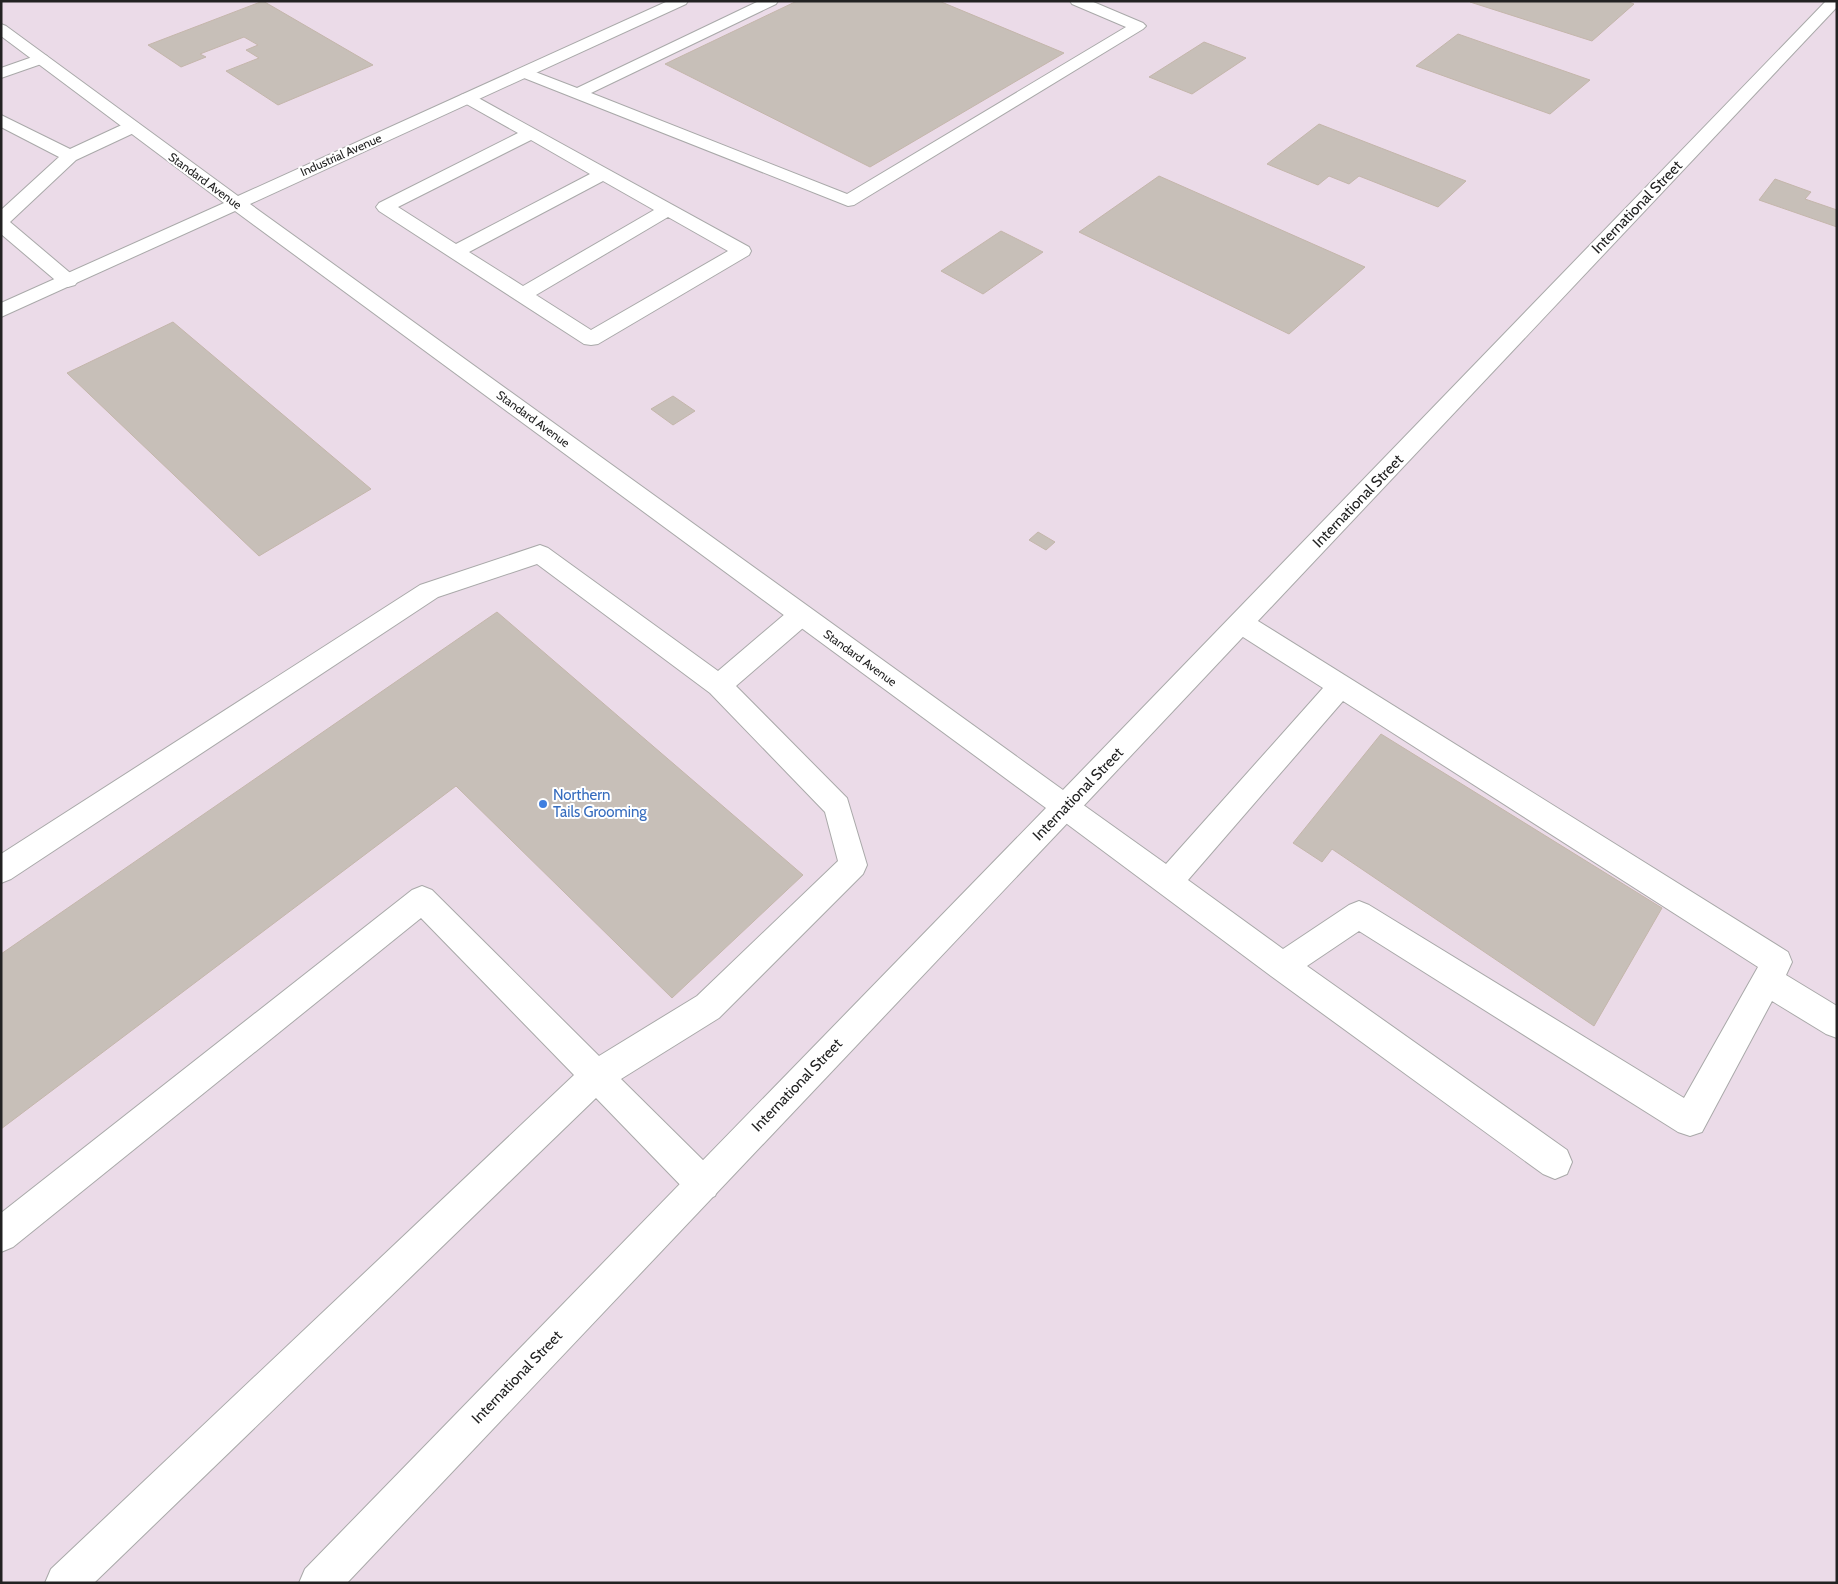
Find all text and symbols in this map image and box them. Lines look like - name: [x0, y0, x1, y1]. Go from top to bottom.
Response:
- street label: Industrial Avenue: [298, 130, 384, 179]
- street label: Standard Avenue: [166, 149, 245, 212]
- street label: International Street: [1588, 157, 1686, 257]
- street label: Standard Avenue: [494, 387, 573, 450]
- street label: International Street: [1309, 451, 1407, 551]
- street label: Standard Avenue: [821, 626, 900, 689]
- street label: International Street: [1029, 744, 1127, 844]
- place label: Northern Tails Grooming: [553, 786, 647, 821]
- marker: Northern Tails Grooming: [537, 798, 549, 810]
- street label: International Street: [748, 1035, 846, 1135]
- street label: International Street: [468, 1327, 566, 1427]

